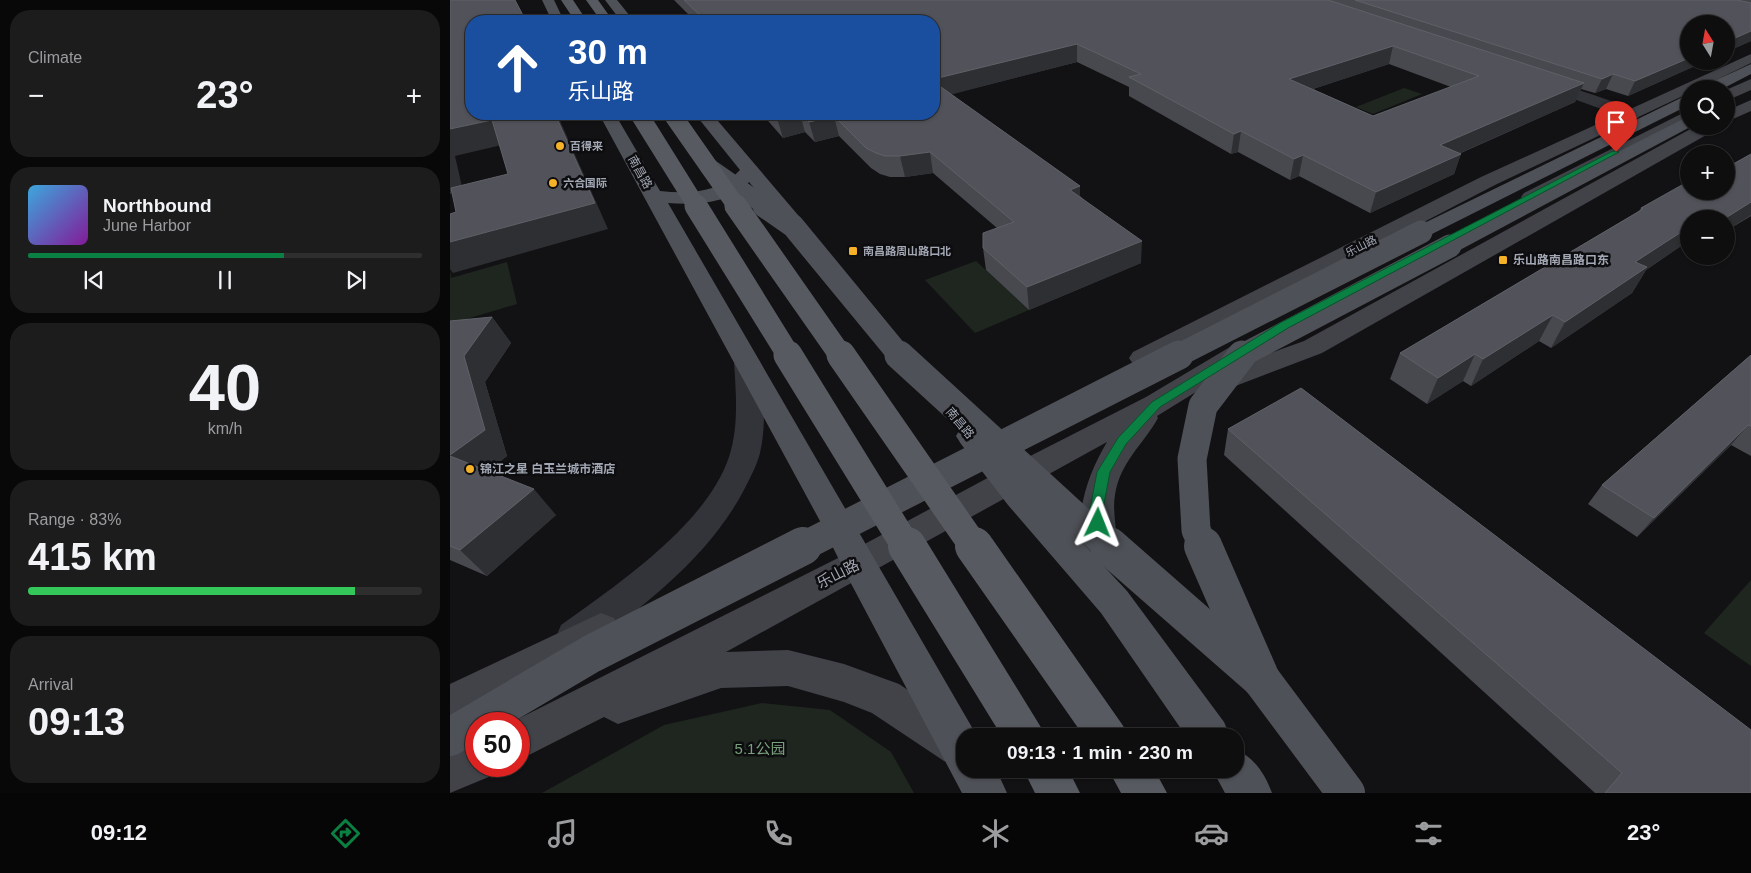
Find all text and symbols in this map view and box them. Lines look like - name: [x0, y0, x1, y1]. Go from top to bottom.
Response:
- north arrow: [1680, 15, 1735, 70]
- map controls: [1680, 15, 1735, 265]
- text: 30 m: [568, 32, 648, 71]
- icon: ahead: [485, 35, 550, 100]
- text: Climate: [28, 49, 82, 66]
- text: 23°: [196, 74, 254, 116]
- text: 乐山路: [568, 79, 634, 104]
- text: −: [28, 80, 44, 111]
- text: +: [406, 80, 422, 111]
- button: search: [1680, 80, 1735, 135]
- pin: [1595, 101, 1637, 152]
- icon: arrive: [1602, 108, 1630, 136]
- marker: 百得来: [554, 140, 566, 152]
- place label: 百得来: [570, 140, 603, 152]
- button: +: [1680, 145, 1735, 200]
- street label: 南昌路: [625, 153, 655, 191]
- marker: 六合国际: [547, 177, 559, 189]
- place label: 六合国际: [563, 177, 607, 189]
- text: Northbound: [103, 195, 212, 216]
- button: −: [1680, 210, 1735, 265]
- text: June Harbor: [103, 217, 191, 234]
- street label: 乐山路: [1344, 233, 1378, 259]
- marker: 南昌路周山路口北: [847, 245, 859, 257]
- place label: 南昌路周山路口北: [863, 245, 951, 257]
- place label: 乐山路南昌路口东: [1513, 253, 1609, 267]
- marker: 乐山路南昌路口东: [1497, 254, 1509, 266]
- icon: previous: [80, 266, 108, 294]
- icon: pause: [211, 266, 239, 294]
- icon: next: [342, 266, 370, 294]
- text: 40: [189, 351, 261, 424]
- street label: 南昌路: [943, 405, 977, 441]
- text: km/h: [208, 420, 242, 437]
- place label: 锦江之星 白玉兰城市酒店: [480, 462, 615, 476]
- marker: 锦江之星 白玉兰城市酒店: [464, 463, 476, 475]
- position arrow: [1071, 496, 1123, 548]
- text: Range · 83%: [28, 511, 121, 528]
- text: 415 km: [28, 536, 157, 578]
- street label: 乐山路: [814, 556, 862, 591]
- text: Arrival: [28, 676, 73, 693]
- text: 09:13: [28, 701, 125, 743]
- speed limit sign: 50: [465, 712, 530, 777]
- park label: 5.1公园: [735, 740, 785, 757]
- text: 09:13 · 1 min · 230 m: [1007, 742, 1193, 763]
- icon: directions: [328, 816, 363, 851]
- icon: music: [545, 816, 580, 851]
- icon: phone: [761, 816, 796, 851]
- icon: climate: [978, 816, 1013, 851]
- icon: car: [1194, 816, 1229, 851]
- icon: filters: [1411, 816, 1446, 851]
- text: 09:12: [91, 820, 147, 845]
- text: 23°: [1627, 820, 1660, 845]

